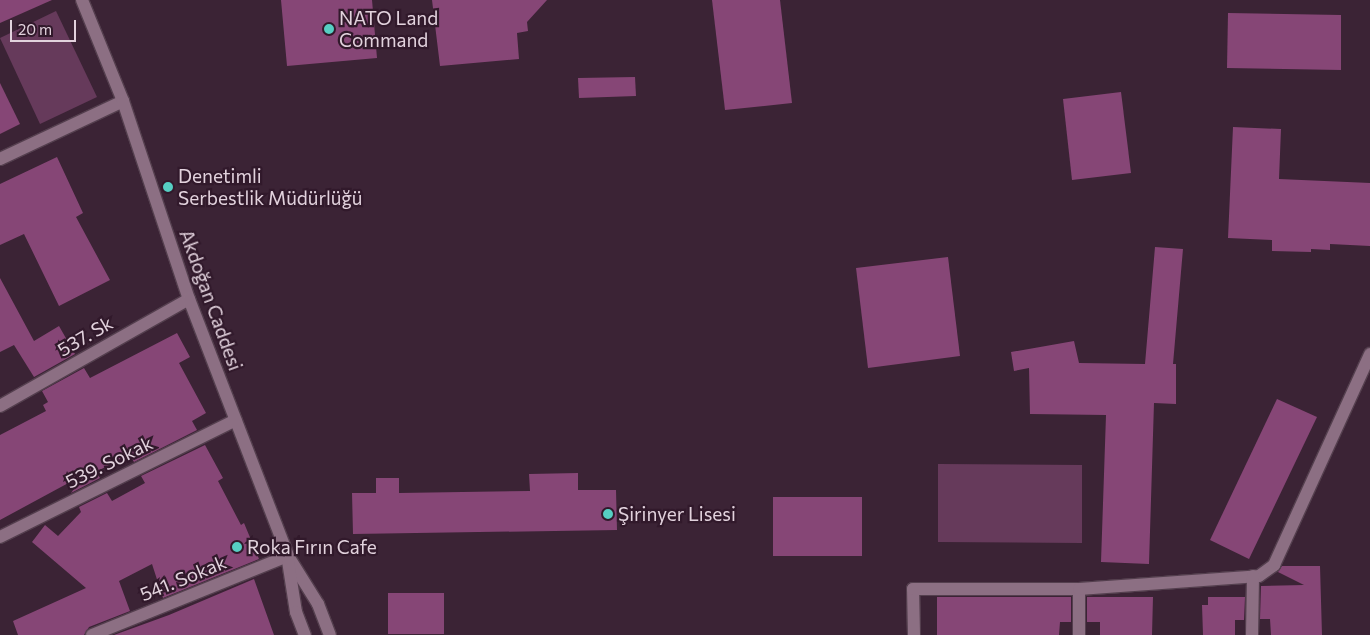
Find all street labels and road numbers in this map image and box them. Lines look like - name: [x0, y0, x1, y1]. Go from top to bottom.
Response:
- street label: Akdoğan Caddesi: [175, 226, 247, 374]
- street label: 537. Sk: [53, 311, 117, 361]
- street label: 539. Sokak: [62, 431, 156, 493]
- street label: 541. Sokak: [137, 550, 229, 606]

